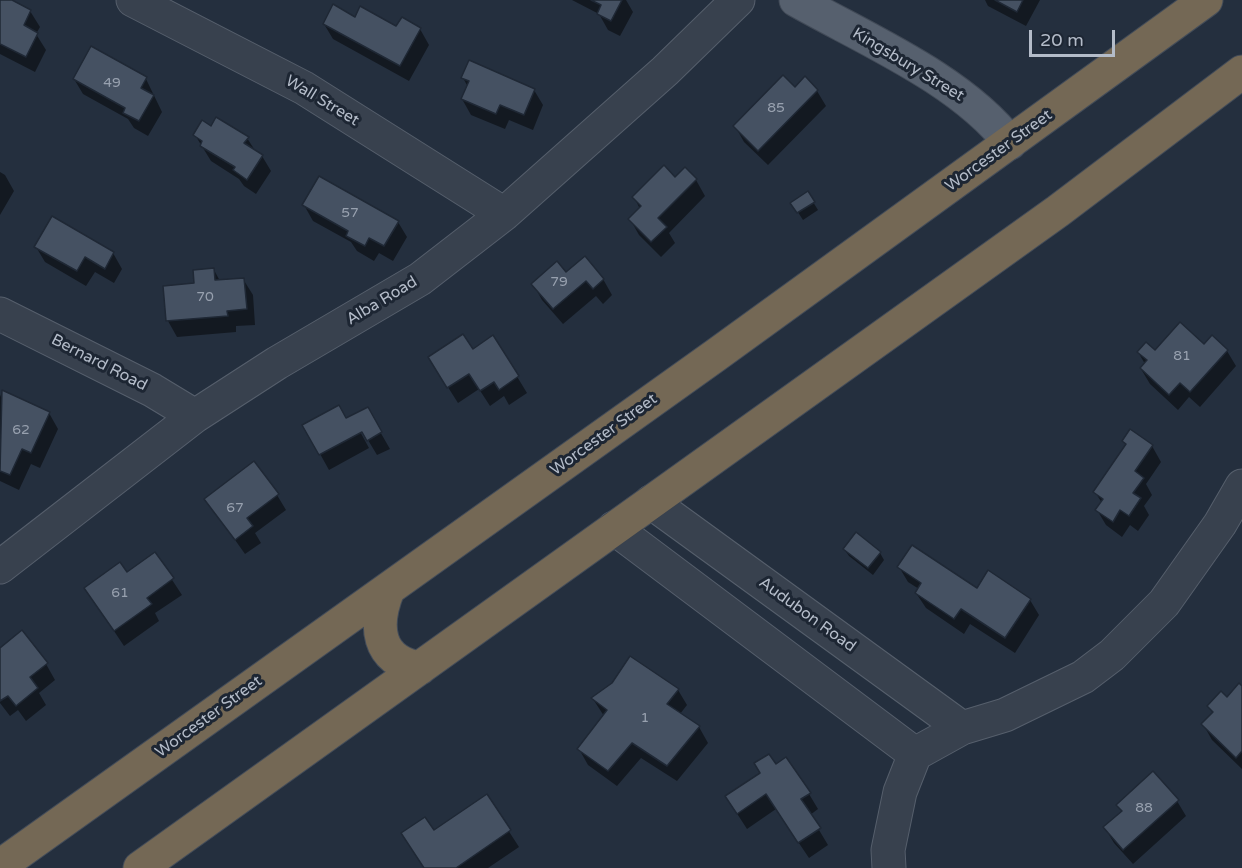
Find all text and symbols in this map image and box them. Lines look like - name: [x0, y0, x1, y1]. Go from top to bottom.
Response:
- scale bar: [1032, 18, 1118, 56]
- street label: Kingsbury Street: [849, 24, 967, 106]
- text: 20 m: [1040, 29, 1084, 51]
- street label: Wall Street: [282, 72, 362, 130]
- house number: 49: [103, 75, 121, 91]
- house number: 85: [767, 100, 785, 116]
- street label: Worcester Street: [942, 106, 1056, 196]
- house number: 57: [341, 205, 359, 221]
- street label: Alba Road: [343, 272, 421, 330]
- house number: 79: [550, 274, 568, 290]
- house number: 70: [196, 289, 214, 305]
- street label: Bernard Road: [48, 331, 150, 395]
- house number: 81: [1173, 348, 1191, 364]
- street label: Worcester Street: [547, 390, 661, 480]
- house number: 62: [12, 422, 30, 438]
- house number: 67: [226, 500, 244, 516]
- street label: Audubon Road: [755, 573, 859, 657]
- house number: 61: [111, 585, 129, 601]
- street label: Worcester Street: [152, 672, 266, 762]
- house number: 1: [641, 710, 649, 726]
- house number: 88: [1135, 800, 1153, 816]

